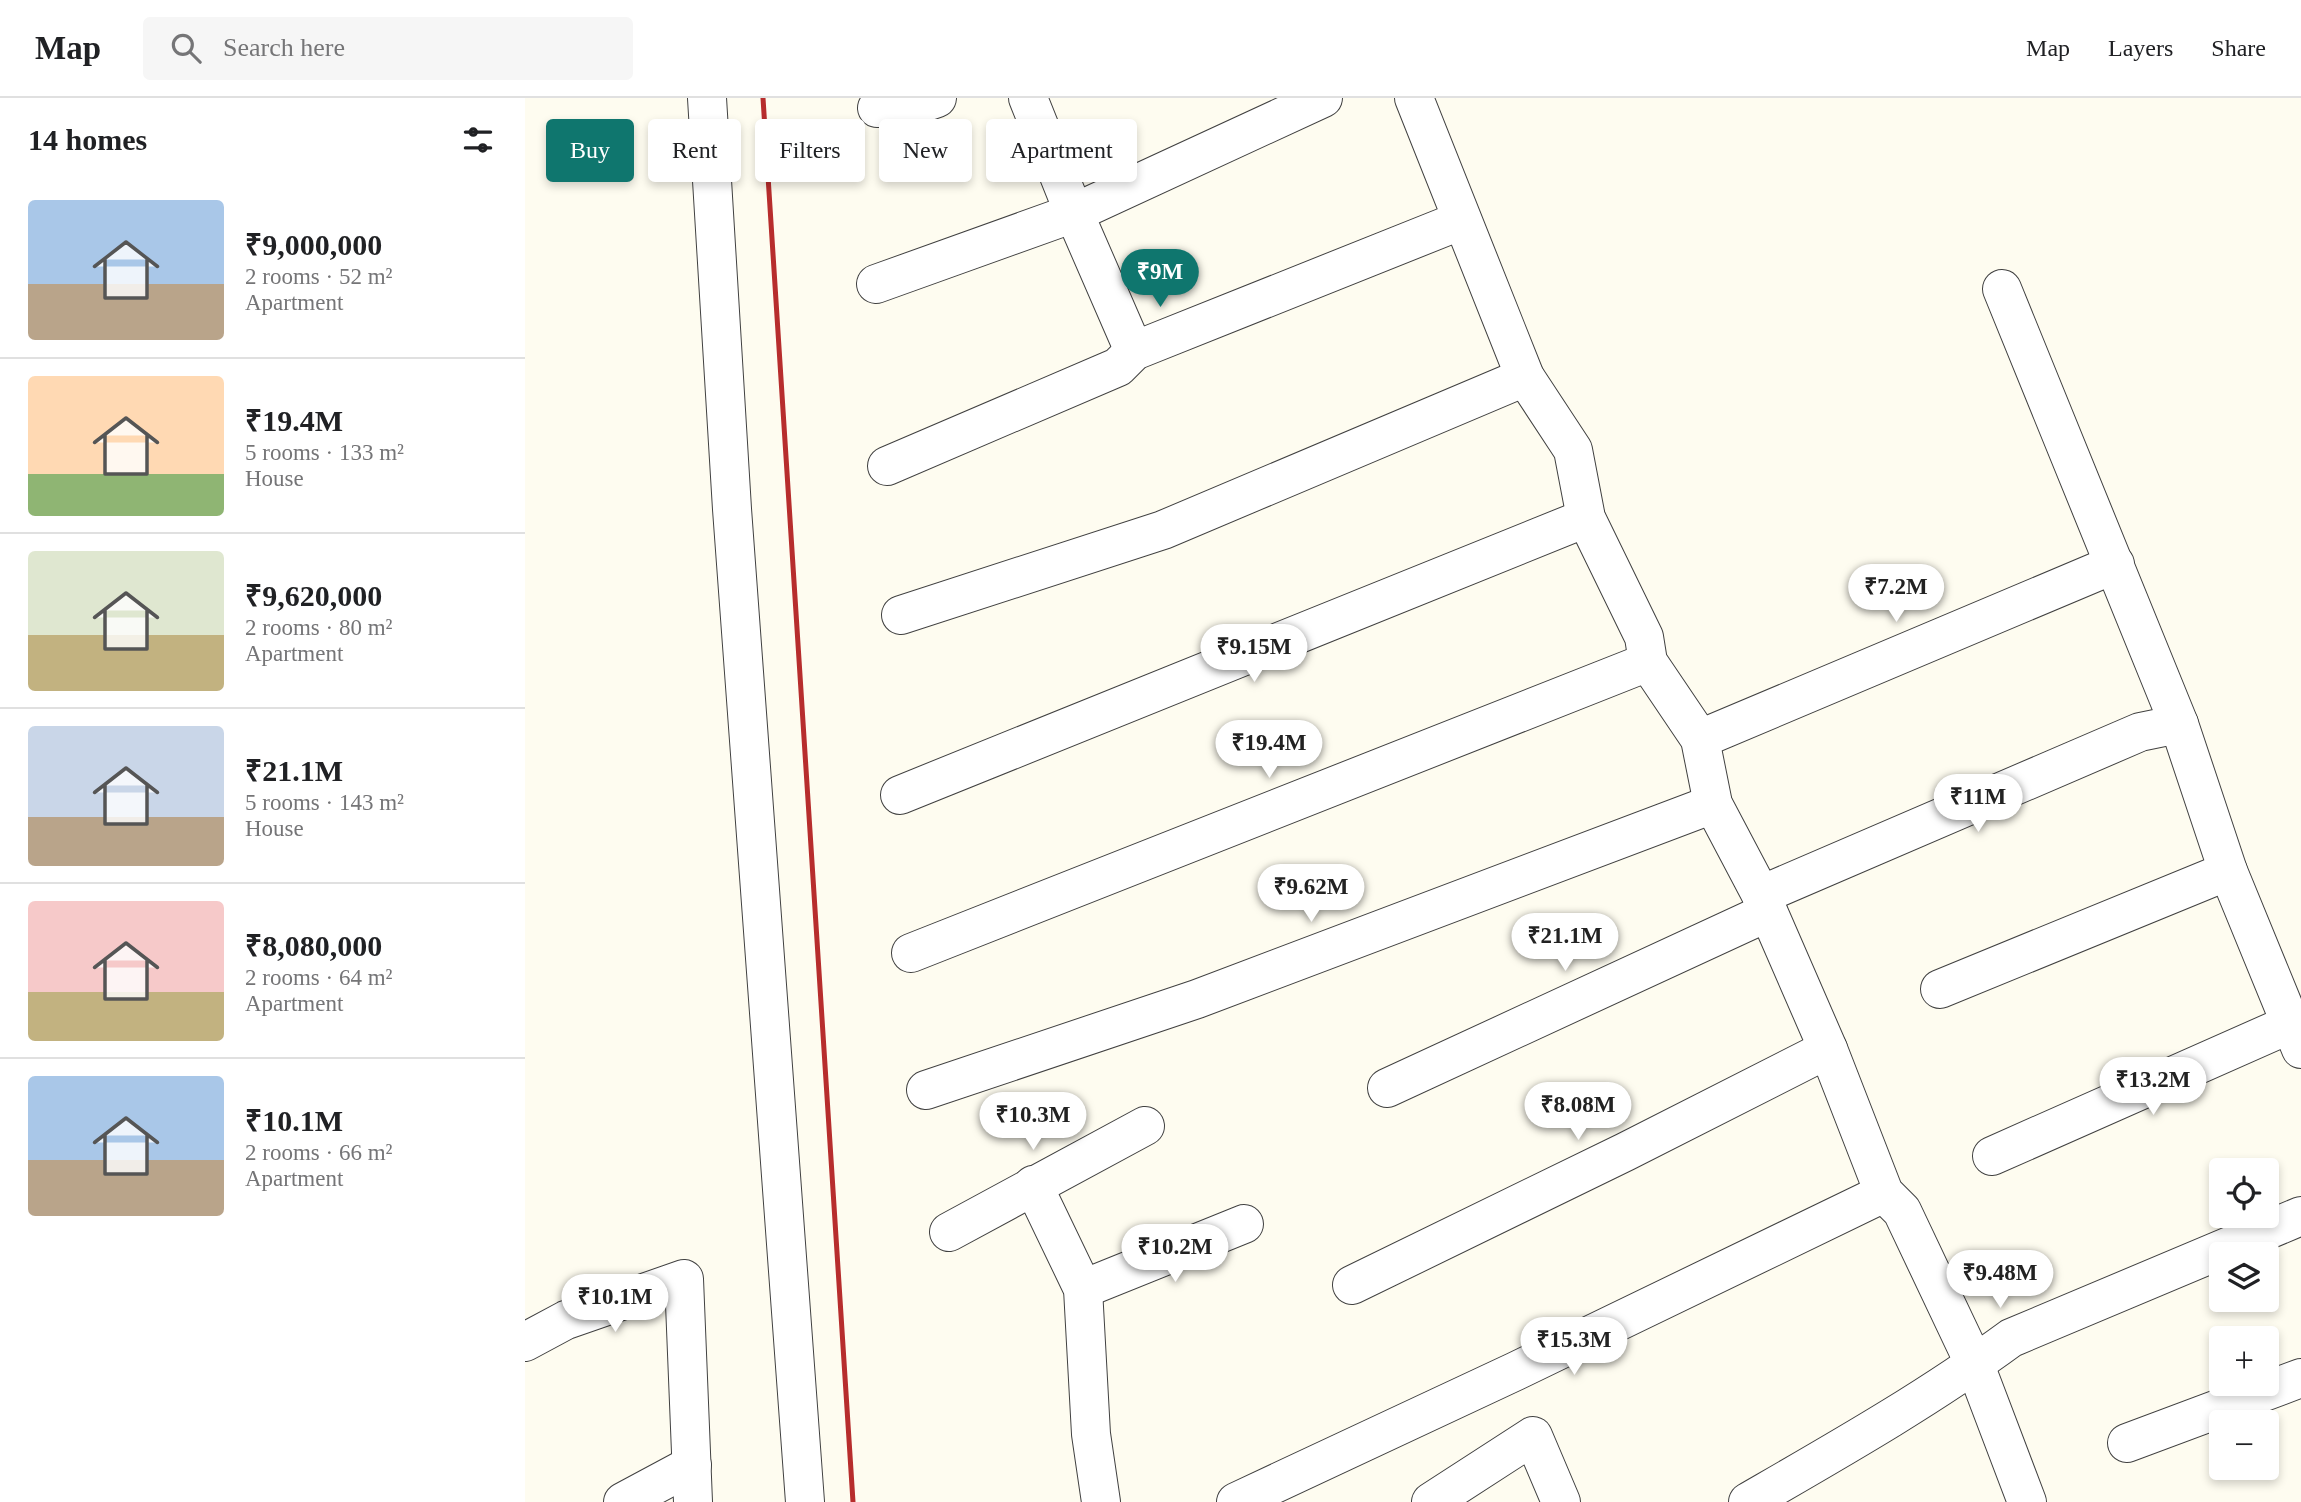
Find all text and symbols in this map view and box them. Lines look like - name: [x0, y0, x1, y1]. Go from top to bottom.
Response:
- search box: [143, 17, 633, 80]
- icon: search: [167, 29, 205, 67]
- text: Map: [35, 30, 101, 66]
- text: Search here: [223, 33, 345, 62]
- text: Map: [2026, 35, 2070, 61]
- text: Layers: [2108, 35, 2173, 61]
- text: Share: [2211, 35, 2266, 61]
- chip: Buy: [546, 119, 634, 182]
- chip: Rent: [648, 119, 741, 182]
- chip: Filters: [755, 119, 865, 182]
- chip: New: [879, 119, 972, 182]
- chip: Apartment: [986, 119, 1137, 182]
- icon: filters: [459, 121, 497, 159]
- text: 14 homes: [28, 123, 147, 156]
- icon: home: [84, 228, 168, 312]
- text: ₹9,000,000: [245, 228, 382, 261]
- pin: ₹9M: [1126, 250, 1194, 309]
- text: ₹9M: [1137, 259, 1183, 284]
- text: 2 rooms · 52 m²: [245, 264, 392, 289]
- text: Apartment: [245, 290, 343, 315]
- icon: home: [84, 404, 168, 488]
- text: ₹19.4M: [245, 404, 343, 437]
- text: 5 rooms · 133 m²: [245, 440, 404, 465]
- text: House: [245, 466, 304, 491]
- pin: ₹7.2M: [1847, 564, 1945, 624]
- text: ₹7.2M: [1864, 574, 1928, 599]
- icon: home: [84, 579, 168, 663]
- text: ₹9,620,000: [245, 579, 382, 612]
- text: 2 rooms · 80 m²: [245, 615, 392, 640]
- pin: ₹9.15M: [1197, 624, 1311, 684]
- text: ₹9.15M: [1216, 634, 1292, 659]
- text: Apartment: [245, 641, 343, 666]
- pin: ₹19.4M: [1212, 720, 1326, 780]
- text: ₹19.4M: [1231, 730, 1307, 755]
- icon: home: [84, 754, 168, 838]
- text: ₹21.1M: [245, 754, 343, 787]
- pin: ₹11M: [1937, 774, 2019, 834]
- text: ₹11M: [1950, 784, 2006, 809]
- text: 5 rooms · 143 m²: [245, 790, 404, 815]
- text: House: [245, 816, 304, 841]
- pin: ₹9.62M: [1254, 864, 1368, 924]
- text: ₹9.62M: [1273, 874, 1349, 899]
- pin: ₹21.1M: [1508, 914, 1622, 973]
- text: ₹21.1M: [1527, 923, 1603, 948]
- icon: home: [84, 929, 168, 1013]
- text: ₹8,080,000: [245, 929, 382, 962]
- text: 2 rooms · 64 m²: [245, 965, 392, 990]
- text: Apartment: [245, 991, 343, 1016]
- pin: ₹13.2M: [2096, 1058, 2210, 1117]
- text: ₹13.2M: [2115, 1067, 2191, 1092]
- pin: ₹8.08M: [1521, 1082, 1635, 1142]
- text: ₹8.08M: [1540, 1092, 1616, 1117]
- pin: ₹10.3M: [976, 1093, 1090, 1152]
- text: ₹10.3M: [995, 1102, 1071, 1127]
- icon: home: [84, 1104, 168, 1188]
- text: ₹10.1M: [245, 1104, 343, 1137]
- text: 2 rooms · 66 m²: [245, 1140, 392, 1165]
- map controls: [2209, 1158, 2279, 1480]
- button: locate: [2209, 1158, 2279, 1228]
- text: Apartment: [245, 1166, 343, 1191]
- pin: ₹10.2M: [1118, 1224, 1232, 1284]
- text: ₹10.2M: [1137, 1234, 1213, 1259]
- button: layers: [2209, 1242, 2279, 1312]
- pin: ₹9.48M: [1943, 1250, 2057, 1310]
- text: ₹9.48M: [1962, 1260, 2038, 1285]
- pin: ₹10.1M: [558, 1274, 672, 1334]
- text: ₹10.1M: [577, 1284, 653, 1309]
- pin: ₹15.3M: [1517, 1318, 1631, 1377]
- button: +: [2209, 1326, 2279, 1396]
- text: ₹15.3M: [1536, 1327, 1612, 1352]
- button: −: [2209, 1410, 2279, 1480]

